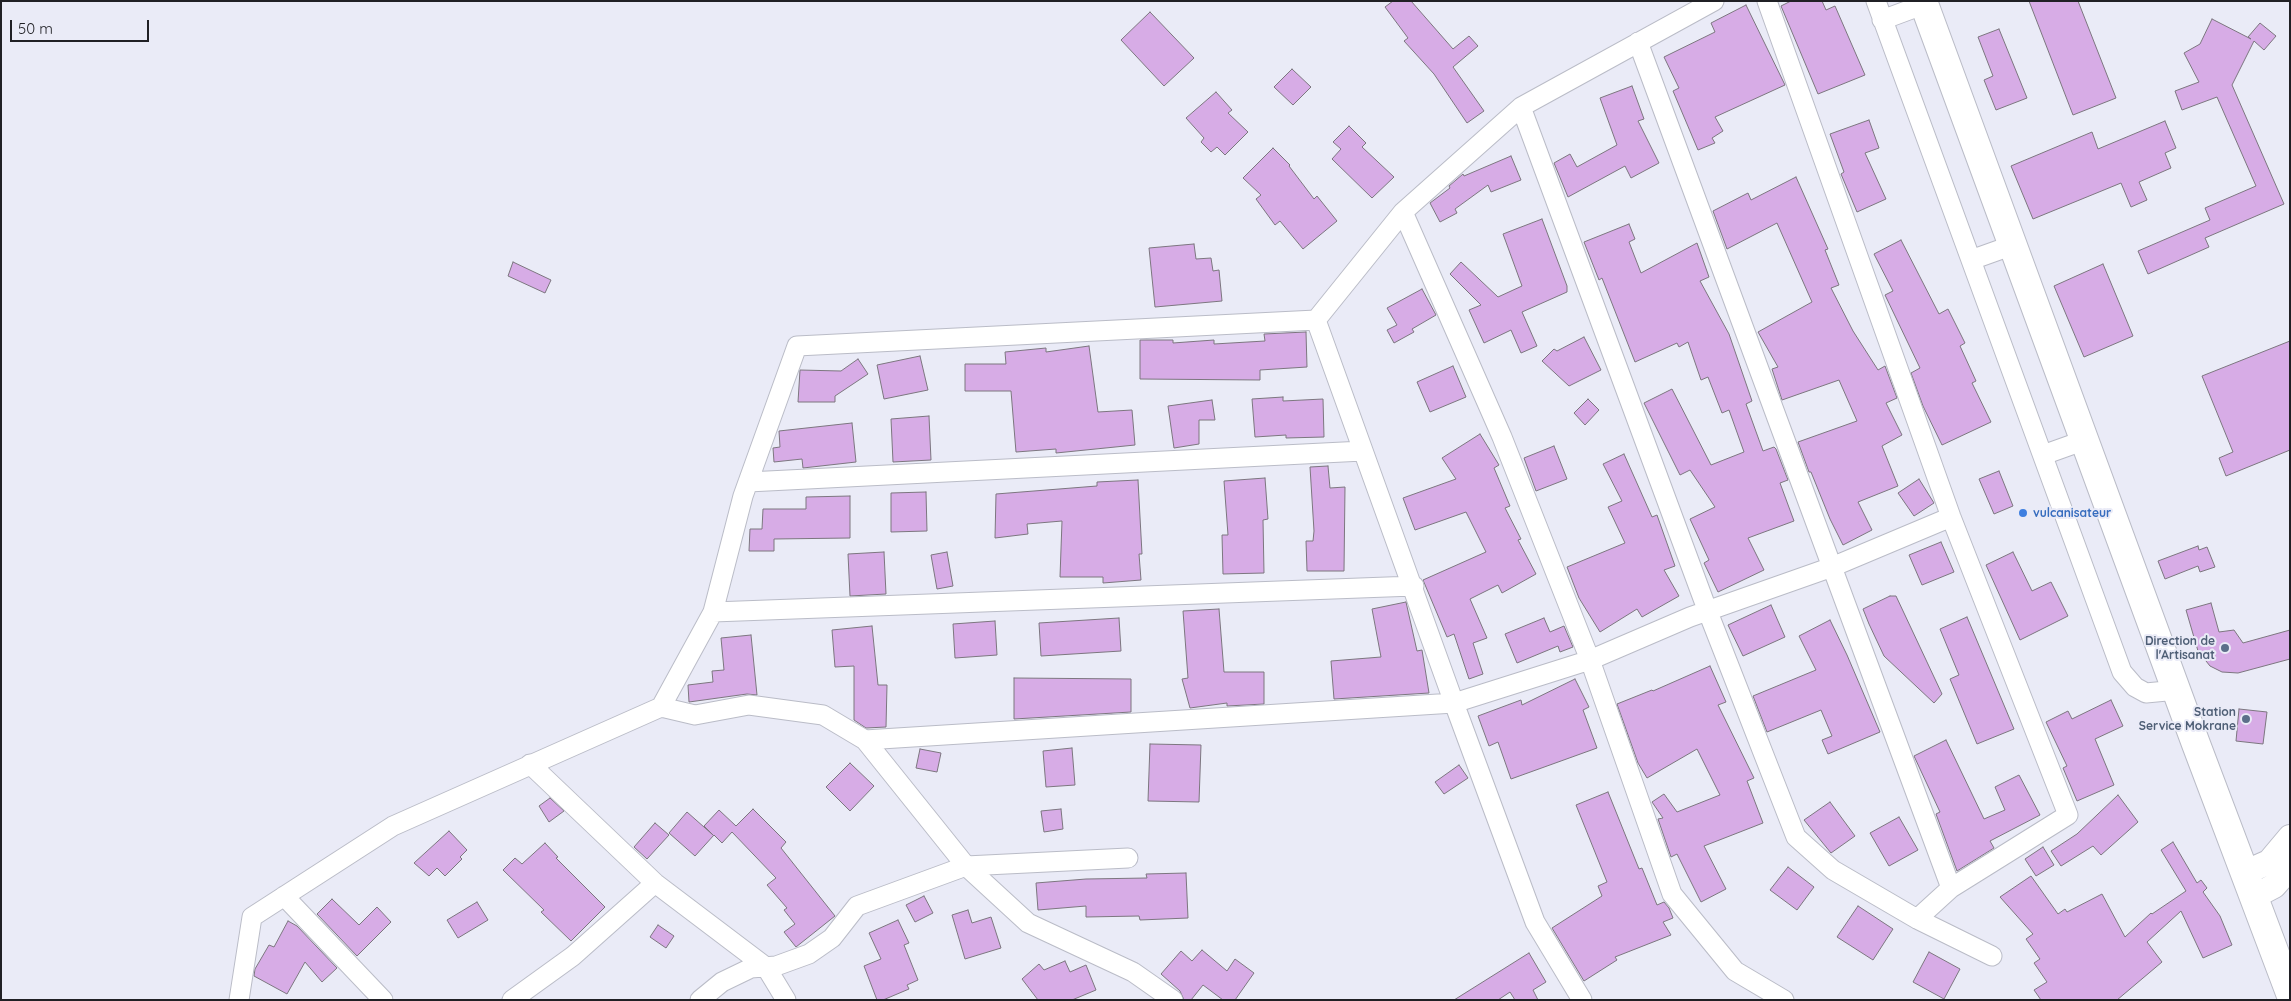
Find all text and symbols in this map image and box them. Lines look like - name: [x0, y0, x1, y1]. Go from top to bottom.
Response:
- scale bar: [12, 10, 151, 42]
- text: 50 m: [18, 19, 53, 38]
- place label: vulcanisateur: [2033, 506, 2111, 520]
- marker: vulcanisateur: [2017, 507, 2029, 519]
- place label: Direction de l'Artisanat: [2145, 634, 2215, 662]
- marker: Direction de l'Artisanat: [2219, 642, 2231, 654]
- place label: Station Service Mokrane: [2139, 705, 2236, 733]
- marker: Station Service Mokrane: [2240, 713, 2252, 725]

